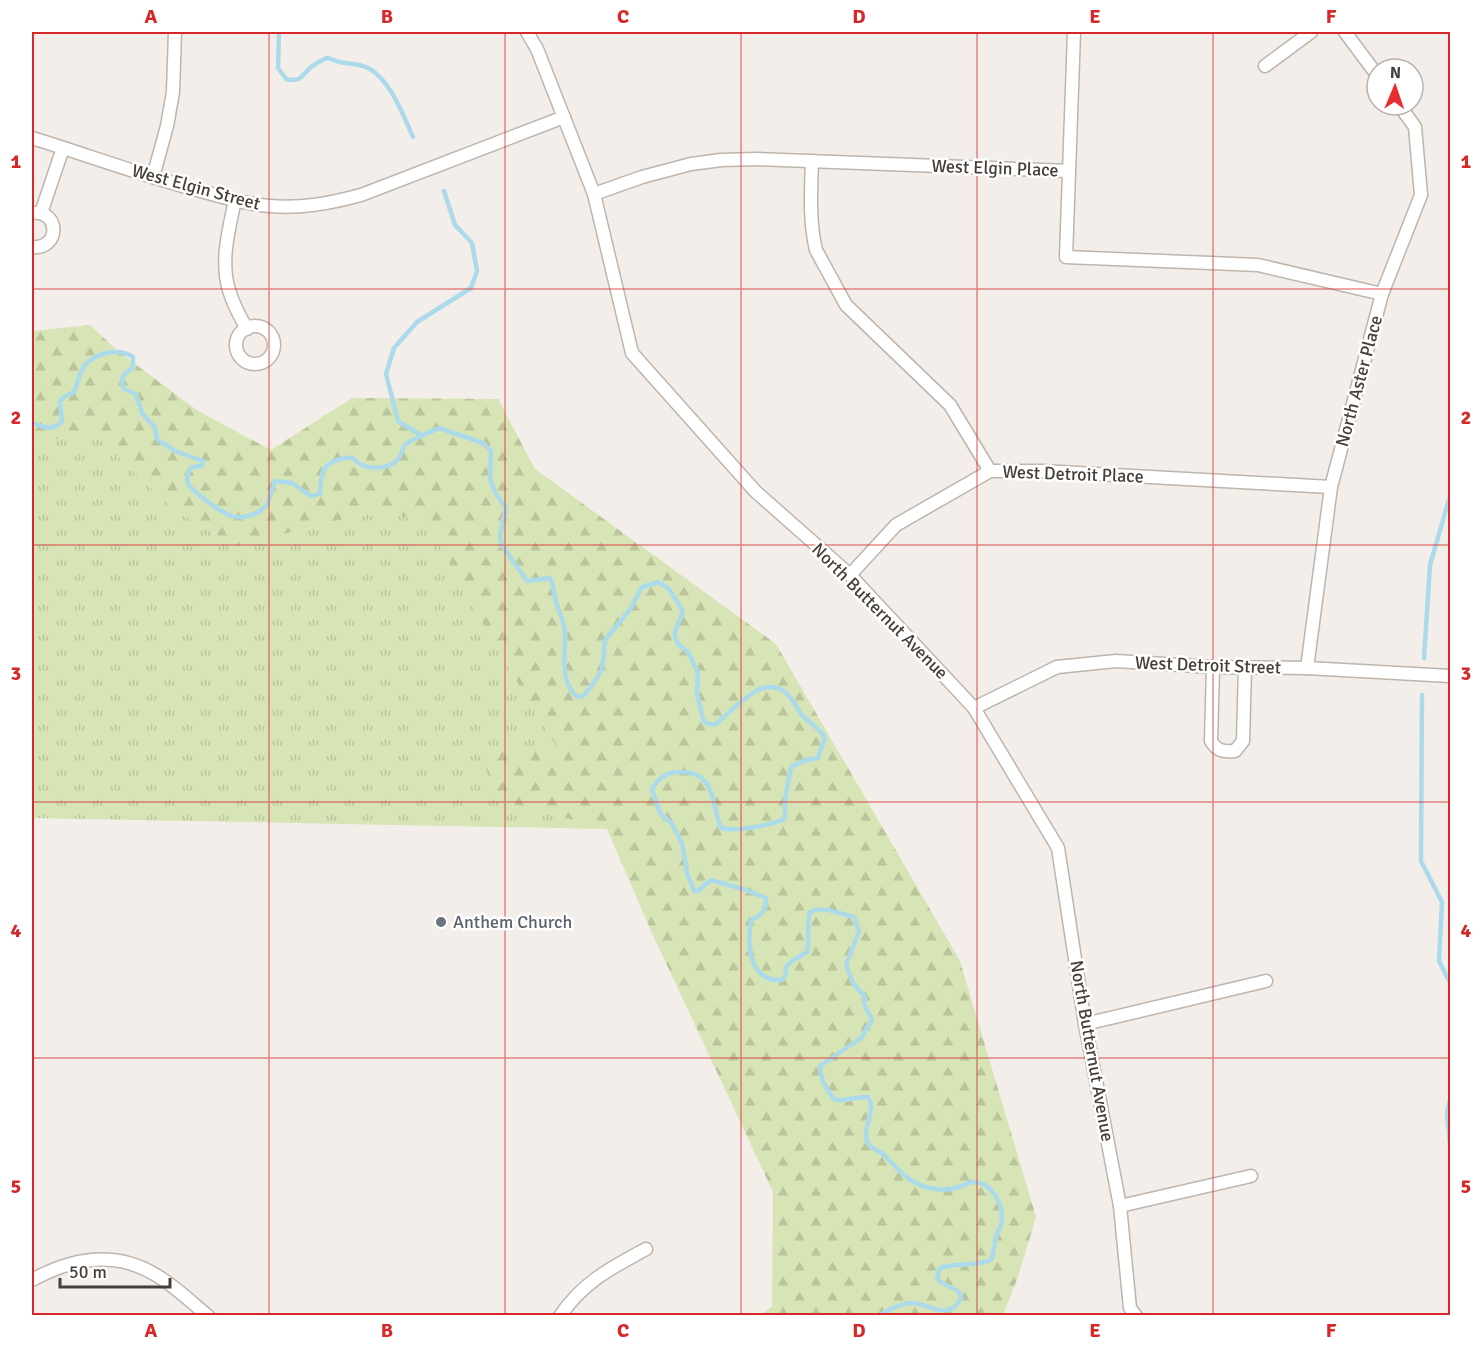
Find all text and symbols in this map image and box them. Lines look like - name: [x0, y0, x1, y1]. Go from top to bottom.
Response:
- text: A: [145, 4, 158, 29]
- text: B: [381, 4, 393, 29]
- text: C: [617, 4, 629, 29]
- text: D: [852, 4, 866, 29]
- text: E: [1089, 4, 1101, 29]
- text: F: [1326, 4, 1337, 29]
- north arrow: [1365, 57, 1425, 117]
- text: N: [1390, 63, 1401, 83]
- text: 1: [11, 149, 22, 174]
- text: 1: [1461, 149, 1472, 174]
- street label: West Elgin Place: [931, 155, 1059, 181]
- street label: West Elgin Street: [129, 159, 263, 215]
- street label: North Aster Place: [1331, 313, 1387, 449]
- text: 2: [11, 405, 21, 430]
- text: 2: [1461, 405, 1471, 430]
- street label: West Detroit Place: [1002, 461, 1144, 487]
- street label: North Butternut Avenue: [807, 538, 953, 684]
- street label: West Detroit Street: [1135, 651, 1281, 679]
- text: 3: [11, 661, 21, 686]
- text: 3: [1461, 661, 1471, 686]
- place label: Anthem Church: [453, 911, 572, 933]
- marker: Anthem Church: [434, 915, 448, 929]
- text: 4: [11, 918, 22, 943]
- text: 4: [1461, 918, 1472, 943]
- street label: North Butternut Avenue: [1065, 959, 1119, 1143]
- text: 5: [11, 1174, 21, 1199]
- text: 5: [1461, 1174, 1471, 1199]
- scale bar: [60, 1251, 170, 1289]
- text: 50 m: [69, 1261, 107, 1283]
- text: A: [145, 1318, 158, 1343]
- text: B: [381, 1318, 393, 1343]
- text: C: [617, 1318, 629, 1343]
- text: D: [852, 1318, 866, 1343]
- text: E: [1089, 1318, 1101, 1343]
- text: F: [1326, 1318, 1337, 1343]

